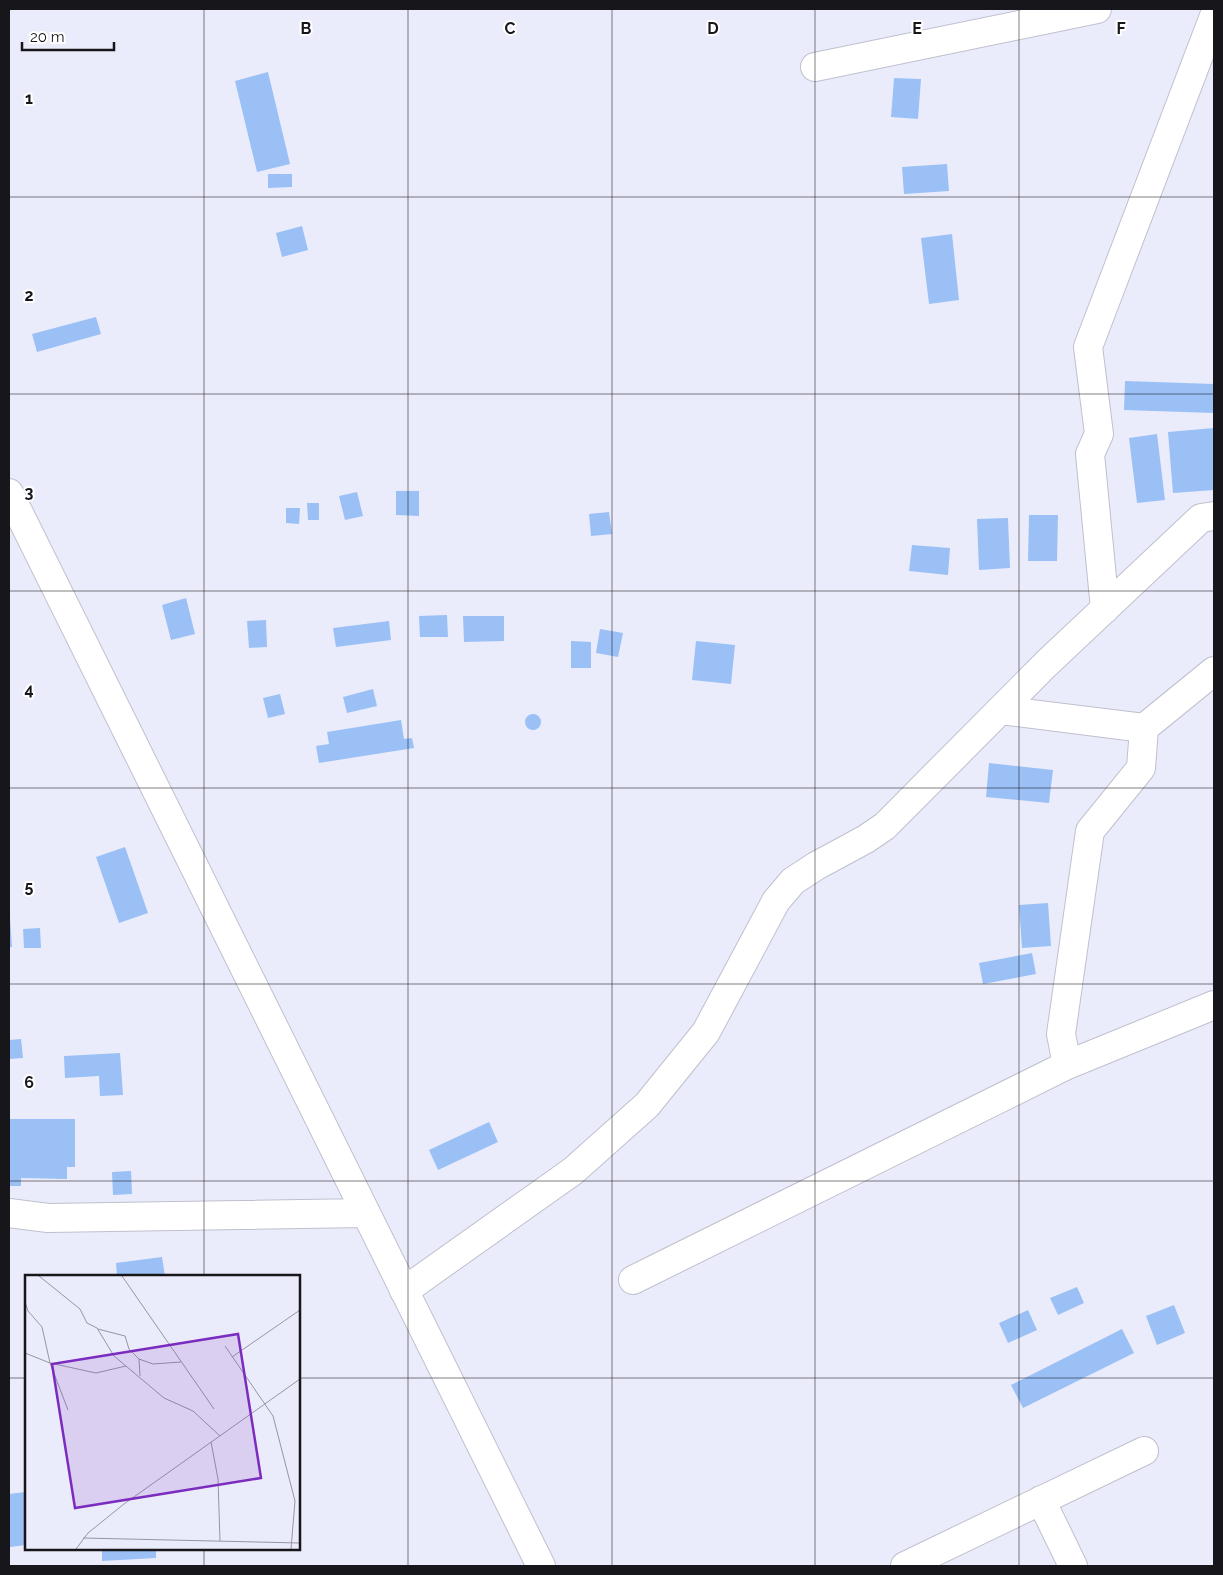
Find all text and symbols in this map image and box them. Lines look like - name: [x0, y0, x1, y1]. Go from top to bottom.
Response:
- text: B: [301, 19, 312, 38]
- text: C: [505, 19, 516, 38]
- text: D: [707, 19, 719, 38]
- text: E: [912, 19, 922, 38]
- text: F: [1116, 19, 1126, 38]
- scale bar: [22, 20, 115, 52]
- text: 20 m: [30, 28, 65, 46]
- text: 1: [25, 89, 33, 108]
- text: 2: [24, 286, 34, 305]
- text: 3: [25, 483, 34, 502]
- text: 4: [24, 680, 34, 699]
- text: 5: [25, 877, 34, 896]
- text: 6: [24, 1073, 34, 1092]
- inset map: [25, 1275, 300, 1550]

